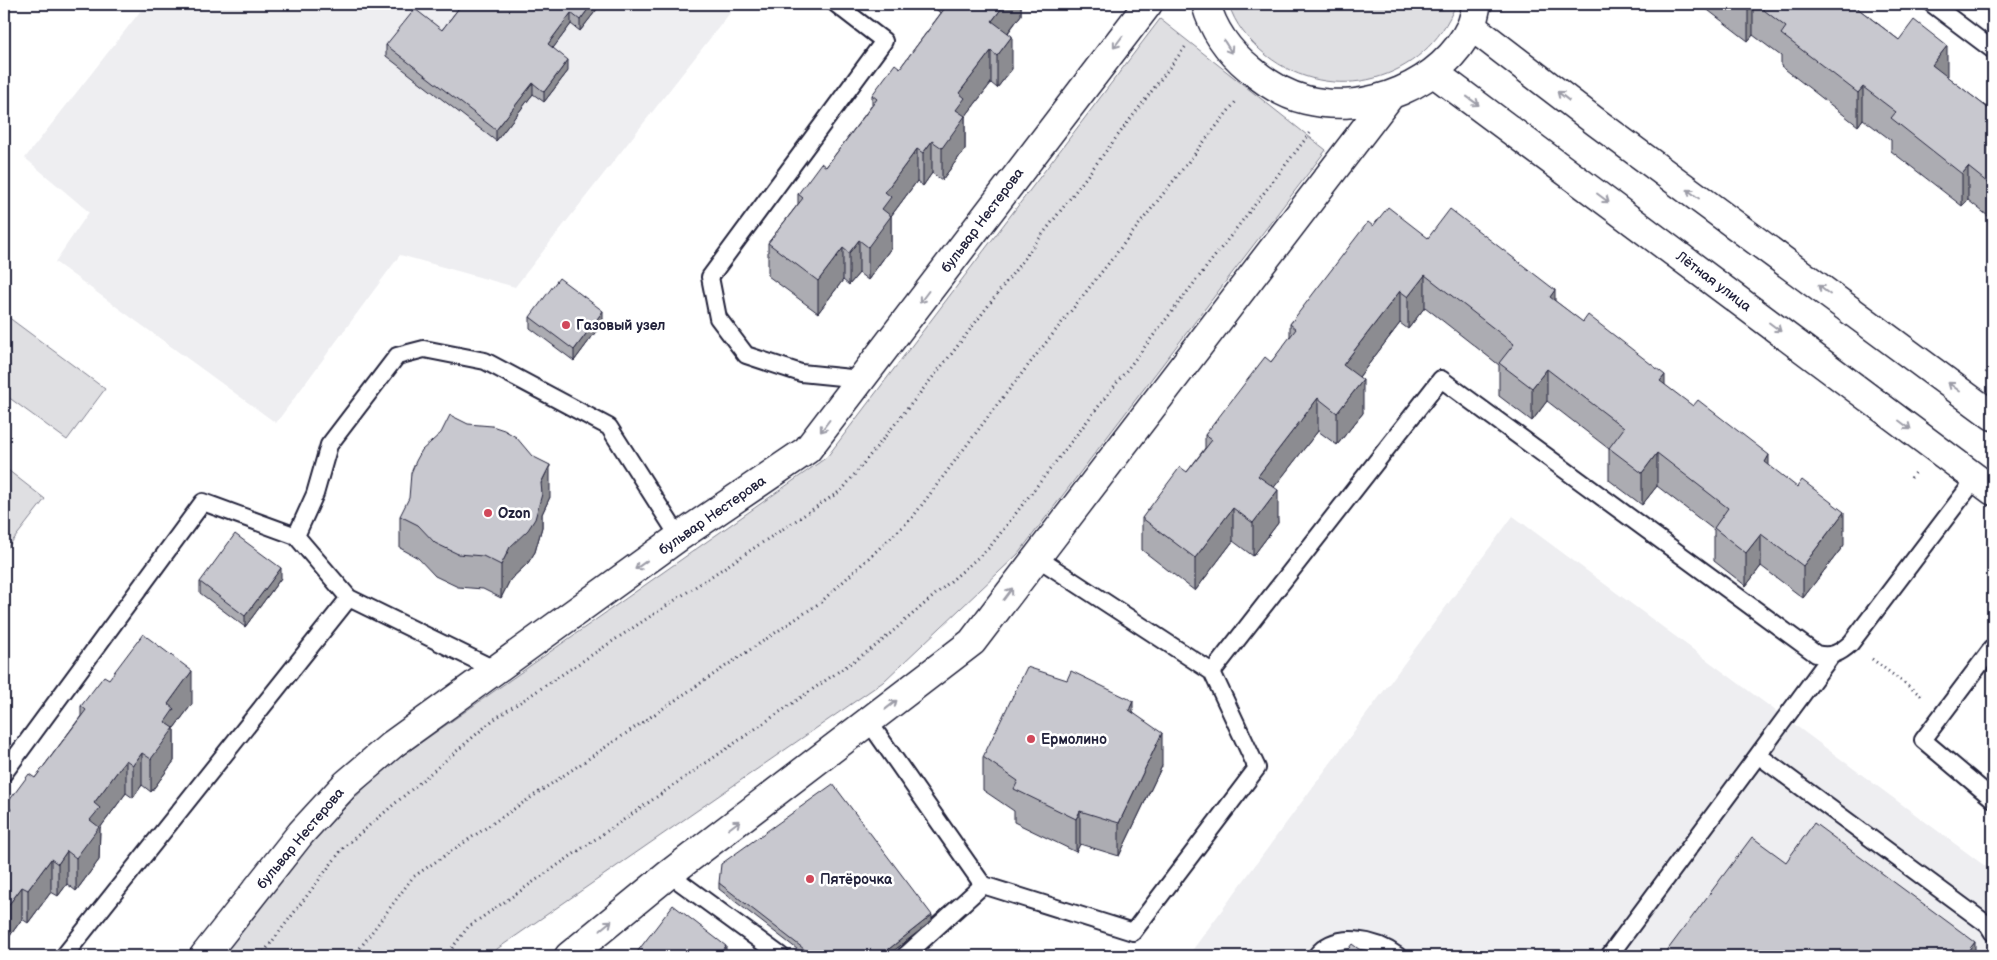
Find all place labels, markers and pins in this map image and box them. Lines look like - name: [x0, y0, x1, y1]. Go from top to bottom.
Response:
- place label: Газовый узел: [576, 317, 665, 334]
- marker: Газовый узел: [560, 319, 572, 331]
- place label: Ozon: [498, 505, 531, 522]
- marker: Ozon: [482, 507, 494, 519]
- place label: Ермолино: [1041, 731, 1107, 748]
- marker: Ермолино: [1025, 733, 1037, 745]
- place label: Пятёрочка: [820, 871, 893, 888]
- marker: Пятёрочка: [804, 873, 816, 885]

